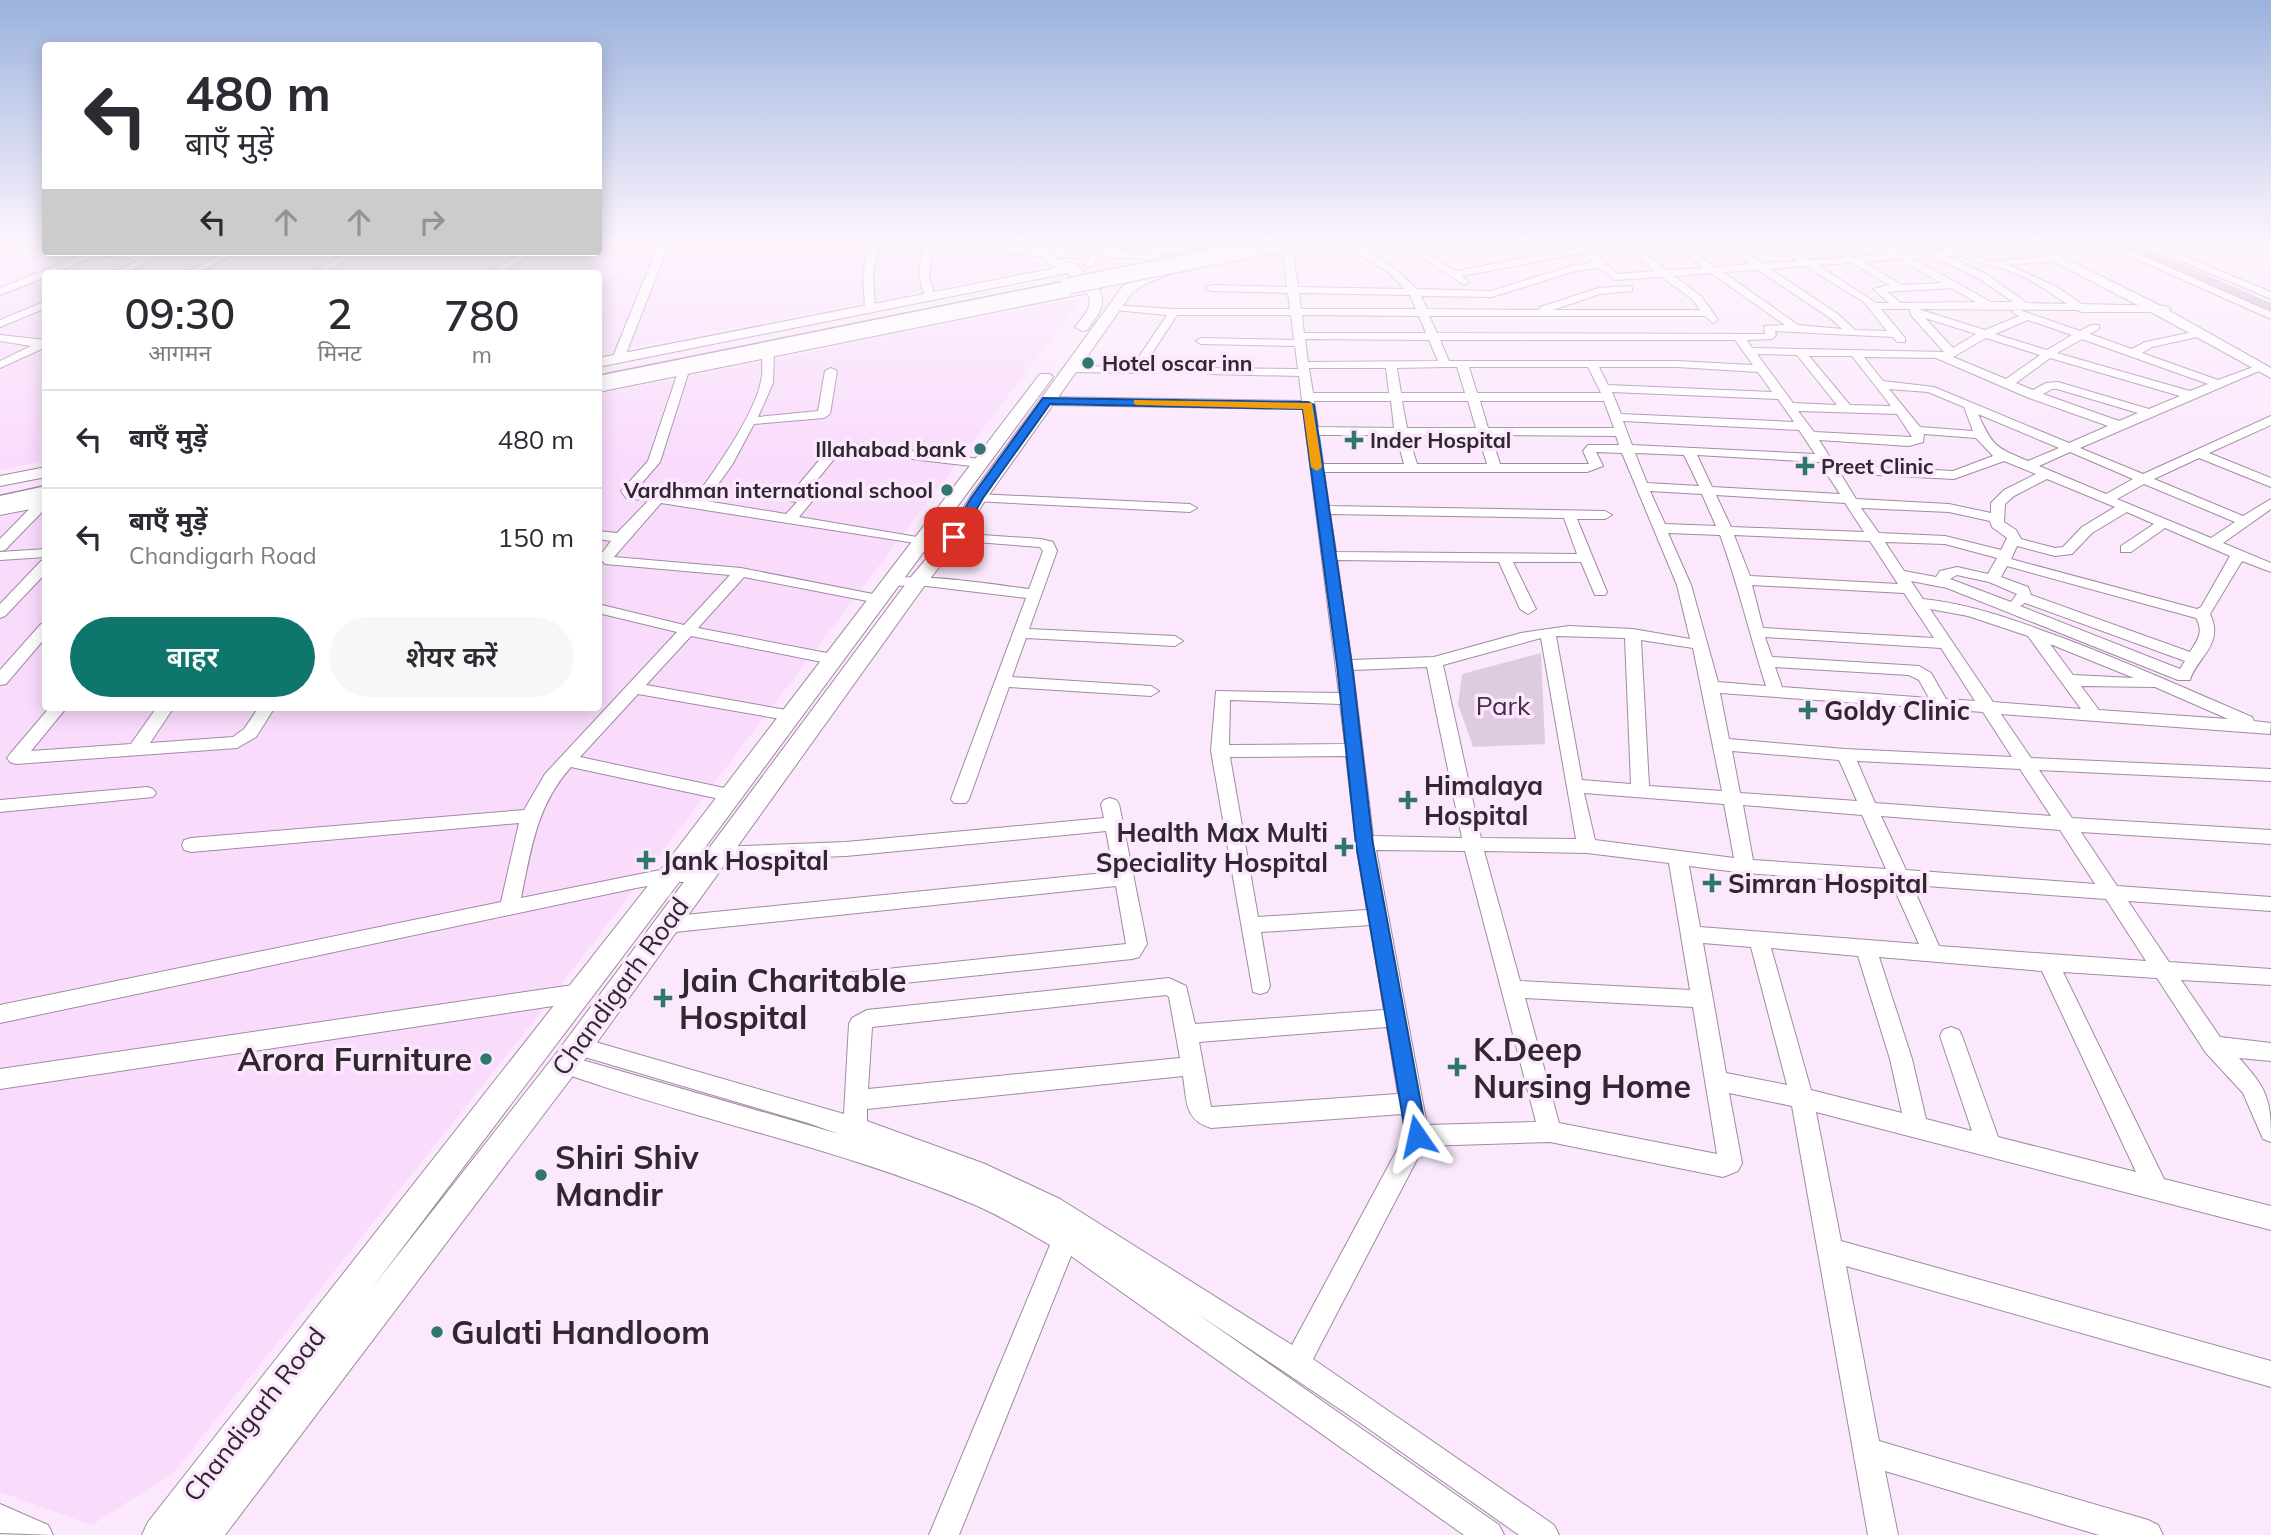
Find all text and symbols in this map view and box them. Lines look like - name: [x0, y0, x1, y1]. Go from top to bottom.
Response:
- text: 480 m: [185, 62, 331, 123]
- icon: left: [70, 70, 161, 161]
- text: बाएँ मुड़ें: [185, 123, 274, 163]
- icon: left: [194, 203, 232, 241]
- icon: ahead: [267, 203, 305, 241]
- icon: ahead: [340, 203, 378, 241]
- icon: right: [413, 203, 451, 241]
- text: 09:30: [124, 287, 235, 340]
- text: 2: [327, 287, 352, 340]
- text: 780: [444, 289, 520, 342]
- text: आगमन: [148, 338, 211, 367]
- text: मिनट: [318, 338, 362, 367]
- text: m: [472, 340, 492, 369]
- place label: Hotel oscar inn: [1102, 350, 1253, 376]
- marker: Hotel oscar inn: [1080, 355, 1096, 371]
- icon: left: [70, 420, 108, 458]
- text: बाएँ मुड़ें: [129, 421, 207, 454]
- text: 480 m: [498, 423, 574, 456]
- place label: Inder Hospital: [1370, 427, 1511, 453]
- marker: Inder Hospital: [1344, 430, 1364, 450]
- place label: Illahabad bank: [815, 436, 966, 462]
- marker: Illahabad bank: [972, 441, 988, 457]
- place label: Preet Clinic: [1821, 453, 1934, 479]
- marker: Preet Clinic: [1795, 456, 1815, 476]
- place label: Vardhman international school: [623, 477, 933, 503]
- marker: Vardhman international school: [939, 482, 955, 498]
- text: बाएँ मुड़ें: [129, 504, 207, 537]
- pin: [924, 507, 984, 567]
- icon: left: [70, 518, 108, 556]
- icon: arrive: [935, 518, 973, 556]
- text: 150 m: [498, 521, 574, 554]
- text: Chandigarh Road: [129, 541, 317, 570]
- button: बाहर: [70, 617, 315, 697]
- button: शेयर करें: [329, 617, 574, 697]
- park label: Park: [1476, 689, 1531, 722]
- place label: Goldy Clinic: [1824, 694, 1970, 727]
- marker: Goldy Clinic: [1798, 700, 1818, 720]
- place label: Himalaya Hospital: [1424, 769, 1543, 832]
- marker: Himalaya Hospital: [1398, 790, 1418, 810]
- place label: Health Max Multi Speciality Hospital: [1096, 816, 1328, 879]
- marker: Health Max Multi Speciality Hospital: [1334, 837, 1354, 857]
- place label: Jank Hospital: [662, 844, 829, 877]
- marker: Jank Hospital: [636, 850, 656, 870]
- place label: Simran Hospital: [1728, 867, 1928, 900]
- marker: Simran Hospital: [1702, 873, 1722, 893]
- street label: Chandigarh Road: [544, 890, 696, 1082]
- place label: Jain Charitable Hospital: [679, 960, 907, 1037]
- marker: Jain Charitable Hospital: [653, 988, 673, 1008]
- place label: K.Deep Nursing Home: [1473, 1029, 1691, 1106]
- place label: Arora Furniture: [237, 1039, 472, 1079]
- marker: Arora Furniture: [478, 1051, 494, 1067]
- marker: K.Deep Nursing Home: [1447, 1057, 1467, 1077]
- position arrow: [1380, 1099, 1454, 1173]
- place label: Shiri Shiv Mandir: [555, 1137, 699, 1214]
- marker: Shiri Shiv Mandir: [533, 1167, 549, 1183]
- place label: Gulati Handloom: [451, 1312, 710, 1352]
- street label: Chandigarh Road: [176, 1320, 332, 1508]
- marker: Gulati Handloom: [429, 1324, 445, 1340]

